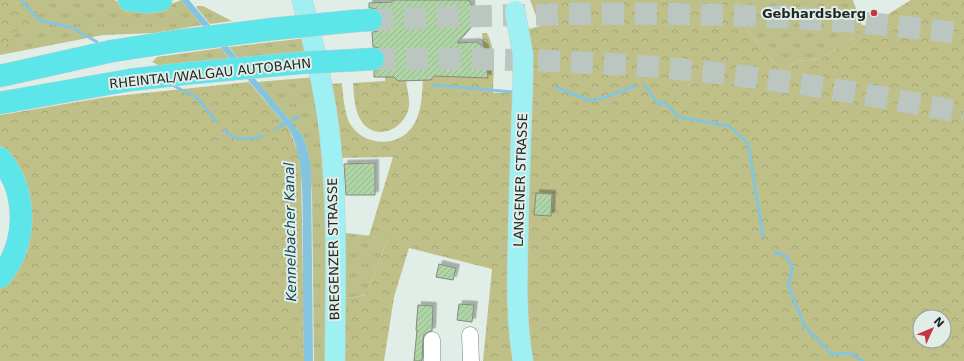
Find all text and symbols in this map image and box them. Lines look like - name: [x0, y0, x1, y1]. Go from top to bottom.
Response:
- place label: Gebhardsberg: [762, 6, 866, 21]
- marker: Gebhardsberg: [869, 8, 879, 18]
- street label: RHEINTAL/WALGAU AUTOBAHN: [108, 55, 312, 92]
- street label: LANGENER STRASSE: [511, 113, 530, 247]
- water label: Kennelbacher Kanal: [281, 162, 299, 302]
- street label: BREGENZER STRASSE: [325, 177, 342, 321]
- north arrow: [912, 309, 952, 349]
- text: N: [931, 315, 947, 330]

